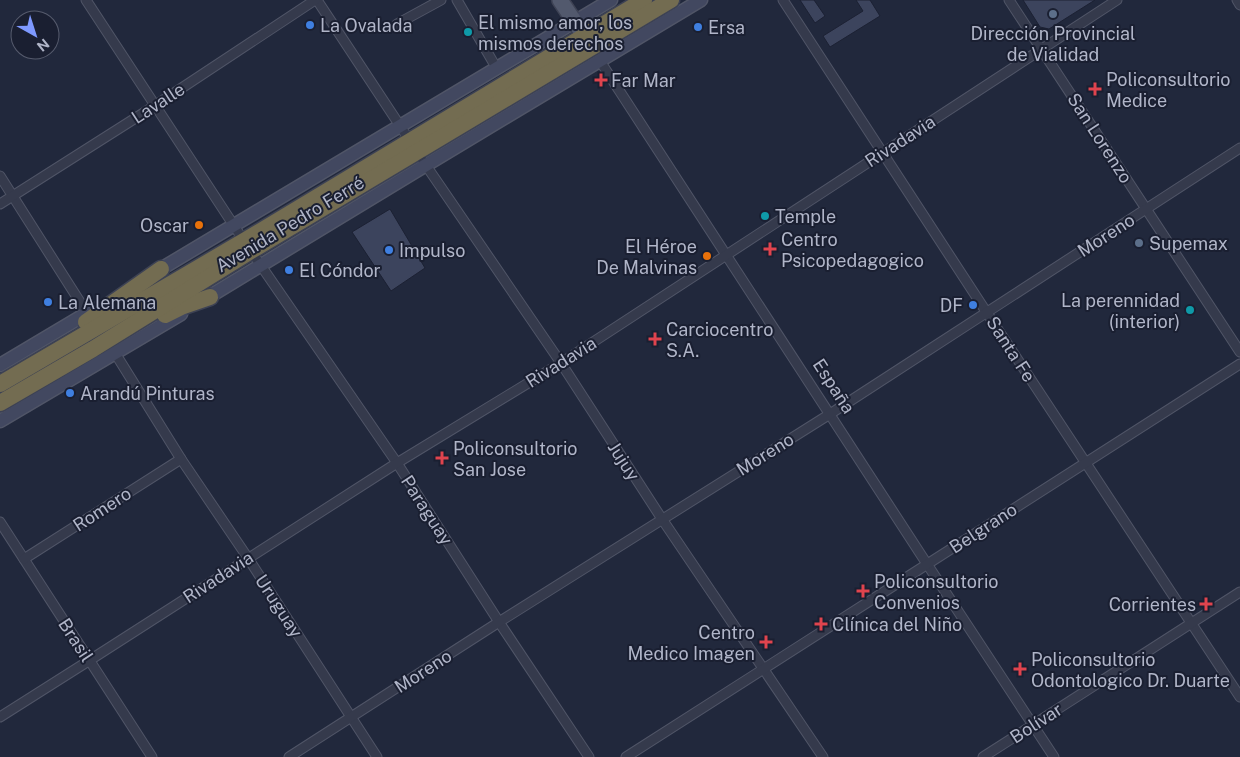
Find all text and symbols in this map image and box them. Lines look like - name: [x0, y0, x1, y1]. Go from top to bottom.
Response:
- marker: Dirección Provincial de Vialidad: [1047, 8, 1059, 20]
- north arrow: [10, 10, 60, 60]
- place label: El mismo amor, los mismos derechos: [478, 12, 632, 54]
- place label: La Ovalada: [320, 15, 412, 36]
- place label: Ersa: [708, 17, 745, 38]
- marker: La Ovalada: [304, 19, 316, 31]
- marker: Ersa: [692, 21, 704, 33]
- place label: Dirección Provincial de Vialidad: [971, 23, 1135, 65]
- marker: El mismo amor, los mismos derechos: [462, 26, 474, 38]
- text: N: [34, 35, 52, 55]
- place label: Policonsultorio Medice: [1106, 69, 1231, 111]
- place label: Far Mar: [611, 70, 676, 91]
- marker: Far Mar: [595, 74, 607, 86]
- street label: Lavalle: [128, 78, 188, 128]
- marker: Policonsultorio Medice: [1088, 82, 1102, 96]
- street label: San Lorenzo: [1063, 89, 1137, 187]
- street label: Rivadavia: [861, 111, 939, 171]
- street label: Avenida Pedro Ferré: [212, 171, 368, 277]
- place label: Temple: [775, 206, 836, 227]
- street label: Moreno: [1074, 209, 1138, 261]
- marker: Temple: [759, 210, 771, 222]
- place label: Oscar: [140, 215, 189, 236]
- marker: Oscar: [193, 219, 205, 231]
- place label: Centro Psicopedagogico: [781, 229, 924, 271]
- place label: Supemax: [1149, 233, 1228, 254]
- place label: El Héroe De Malvinas: [596, 236, 697, 278]
- marker: Supemax: [1133, 237, 1145, 249]
- place label: Impulso: [399, 240, 465, 261]
- marker: Centro Psicopedagogico: [763, 242, 777, 256]
- marker: Impulso: [383, 244, 395, 256]
- marker: El Héroe De Malvinas: [701, 250, 713, 262]
- place label: El Cóndor: [299, 260, 381, 281]
- marker: El Cóndor: [283, 264, 295, 276]
- place label: La perennidad (interior): [1061, 290, 1180, 332]
- place label: La Alemana: [58, 292, 156, 313]
- place label: DF: [940, 295, 963, 316]
- marker: La Alemana: [42, 296, 54, 308]
- marker: DF: [967, 299, 979, 311]
- marker: La perennidad (interior): [1184, 304, 1196, 316]
- street label: Santa Fe: [982, 312, 1040, 386]
- place label: Carciocentro S.A.: [666, 319, 773, 361]
- street label: Rivadavia: [522, 332, 600, 392]
- marker: Carciocentro S.A.: [648, 332, 662, 346]
- street label: España: [809, 355, 859, 417]
- place label: Arandú Pinturas: [80, 383, 215, 404]
- marker: Arandú Pinturas: [64, 387, 76, 399]
- street label: Moreno: [732, 428, 798, 480]
- place label: Policonsultorio San Jose: [453, 438, 578, 480]
- street label: Jujuy: [604, 438, 645, 485]
- marker: Policonsultorio San Jose: [435, 451, 449, 465]
- street label: Paraguay: [397, 471, 457, 549]
- street label: Romero: [69, 483, 135, 535]
- street label: Belgrano: [945, 498, 1021, 558]
- street label: Rivadavia: [179, 547, 257, 607]
- street label: Uruguay: [251, 571, 307, 642]
- place label: Policonsultorio Convenios: [874, 571, 999, 613]
- marker: Policonsultorio Convenios: [856, 584, 870, 598]
- place label: Corrientes: [1109, 594, 1196, 615]
- marker: Corrientes: [1200, 598, 1212, 610]
- street label: Brasil: [54, 614, 98, 666]
- place label: Clínica del Niño: [832, 614, 962, 635]
- marker: Clínica del Niño: [814, 617, 828, 631]
- place label: Centro Medico Imagen: [627, 622, 755, 664]
- marker: Centro Medico Imagen: [759, 635, 773, 649]
- street label: Moreno: [391, 645, 455, 697]
- place label: Policonsultorio Odontologico Dr. Duarte: [1031, 649, 1230, 691]
- marker: Policonsultorio Odontologico Dr. Duarte: [1013, 662, 1027, 676]
- street label: Bolívar: [1006, 698, 1066, 748]

